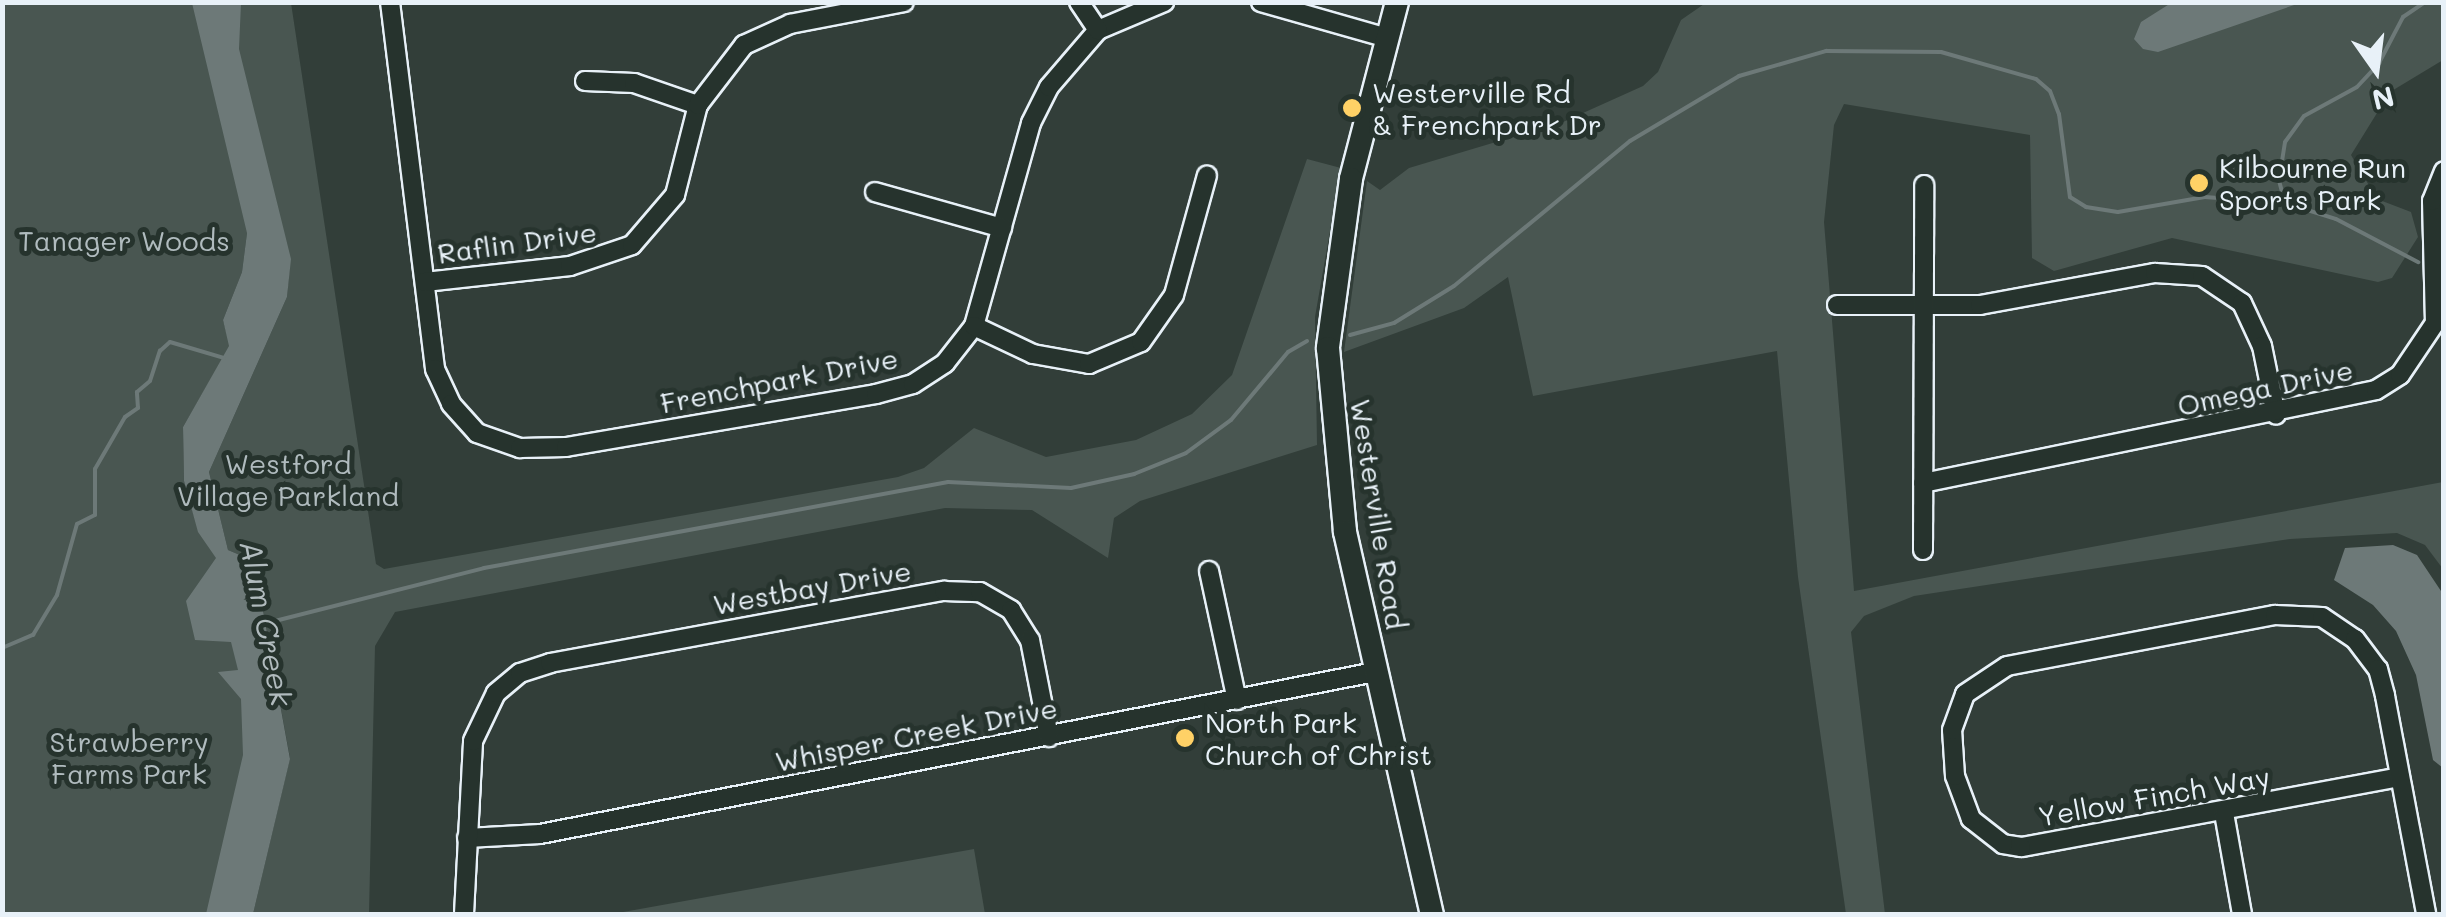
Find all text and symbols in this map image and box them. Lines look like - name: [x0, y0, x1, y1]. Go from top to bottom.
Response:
- north arrow: [2326, 20, 2426, 120]
- place label: Westerville Rd & Frenchpark Dr: [1372, 75, 1602, 141]
- text: N: [2369, 79, 2398, 119]
- marker: Westerville Rd & Frenchpark Dr: [1341, 97, 1363, 119]
- place label: Kilbourne Run Sports Park: [2219, 150, 2406, 216]
- marker: Kilbourne Run Sports Park: [2188, 172, 2210, 194]
- street label: Raflin Drive: [435, 214, 599, 270]
- park label: Tanager Woods: [18, 223, 230, 257]
- street label: Frenchpark Drive: [657, 340, 901, 420]
- street label: Omega Drive: [2174, 352, 2356, 422]
- street label: Westerville Road: [1344, 396, 1414, 632]
- park label: Westford Village Parkland: [177, 446, 399, 512]
- water label: Alum Creek: [233, 537, 301, 709]
- street label: Westbay Drive: [710, 553, 914, 621]
- street label: Whisper Creek Drive: [772, 690, 1060, 778]
- place label: North Park Church of Christ: [1205, 705, 1432, 771]
- park label: Strawberry Farms Park: [49, 724, 209, 790]
- marker: North Park Church of Christ: [1174, 727, 1196, 749]
- street label: Yellow Finch Way: [2036, 759, 2272, 833]

